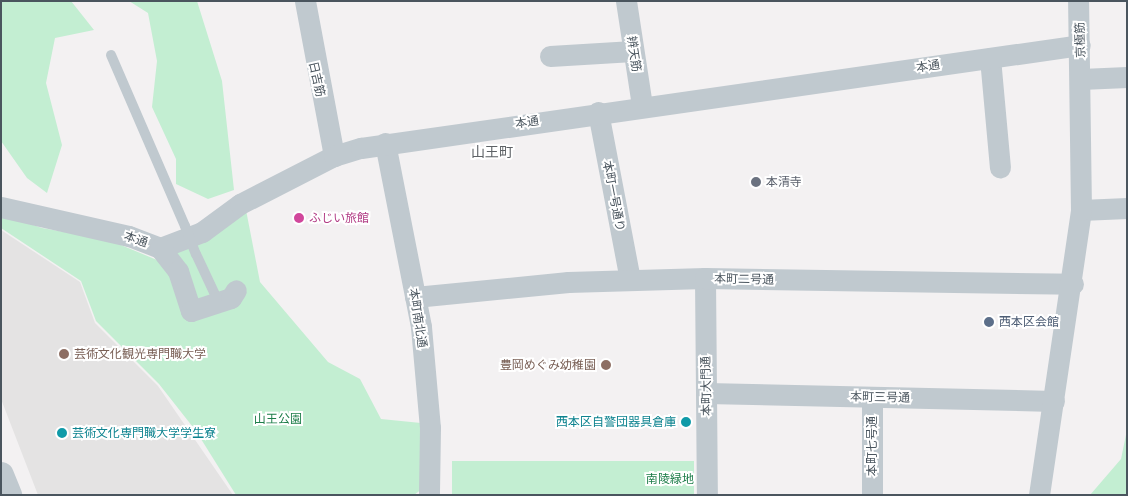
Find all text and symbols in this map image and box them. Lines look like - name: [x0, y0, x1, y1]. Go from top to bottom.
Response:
- street label: 京極筋: [1072, 22, 1088, 58]
- street label: 辨天筋: [624, 35, 644, 73]
- street label: 本通: [915, 57, 941, 75]
- street label: 日吉筋: [306, 60, 328, 98]
- street label: 本通: [514, 113, 540, 131]
- district label: 山王町: [471, 144, 513, 160]
- street label: 本町一号通り: [600, 159, 628, 233]
- place label: 本清寺: [766, 175, 802, 189]
- marker: 本清寺: [750, 176, 762, 188]
- place label: ふじい旅館: [309, 211, 369, 225]
- marker: ふじい旅館: [293, 212, 305, 224]
- street label: 本通: [122, 228, 150, 250]
- street label: 本町二号通: [714, 271, 774, 287]
- street label: 本町南北通: [406, 287, 430, 349]
- place label: 西本区会館: [999, 315, 1059, 329]
- marker: 西本区会館: [983, 316, 995, 328]
- place label: 芸術文化観光専門職大学: [74, 347, 206, 361]
- marker: 芸術文化観光専門職大学: [58, 348, 70, 360]
- street label: 本町大門通: [698, 356, 714, 416]
- place label: 豊岡めぐみ幼稚園: [500, 358, 596, 372]
- marker: 豊岡めぐみ幼稚園: [600, 359, 612, 371]
- street label: 本町三号通: [850, 389, 910, 405]
- park label: 山王公園: [254, 412, 302, 426]
- place label: 西本区自警団器具倉庫: [556, 415, 676, 429]
- marker: 西本区自警団器具倉庫: [680, 416, 692, 428]
- street label: 本町七号通: [865, 416, 879, 476]
- place label: 芸術文化専門職大学学生寮: [72, 426, 216, 440]
- marker: 芸術文化専門職大学学生寮: [56, 427, 68, 439]
- park label: 南陵緑地: [646, 472, 694, 486]

